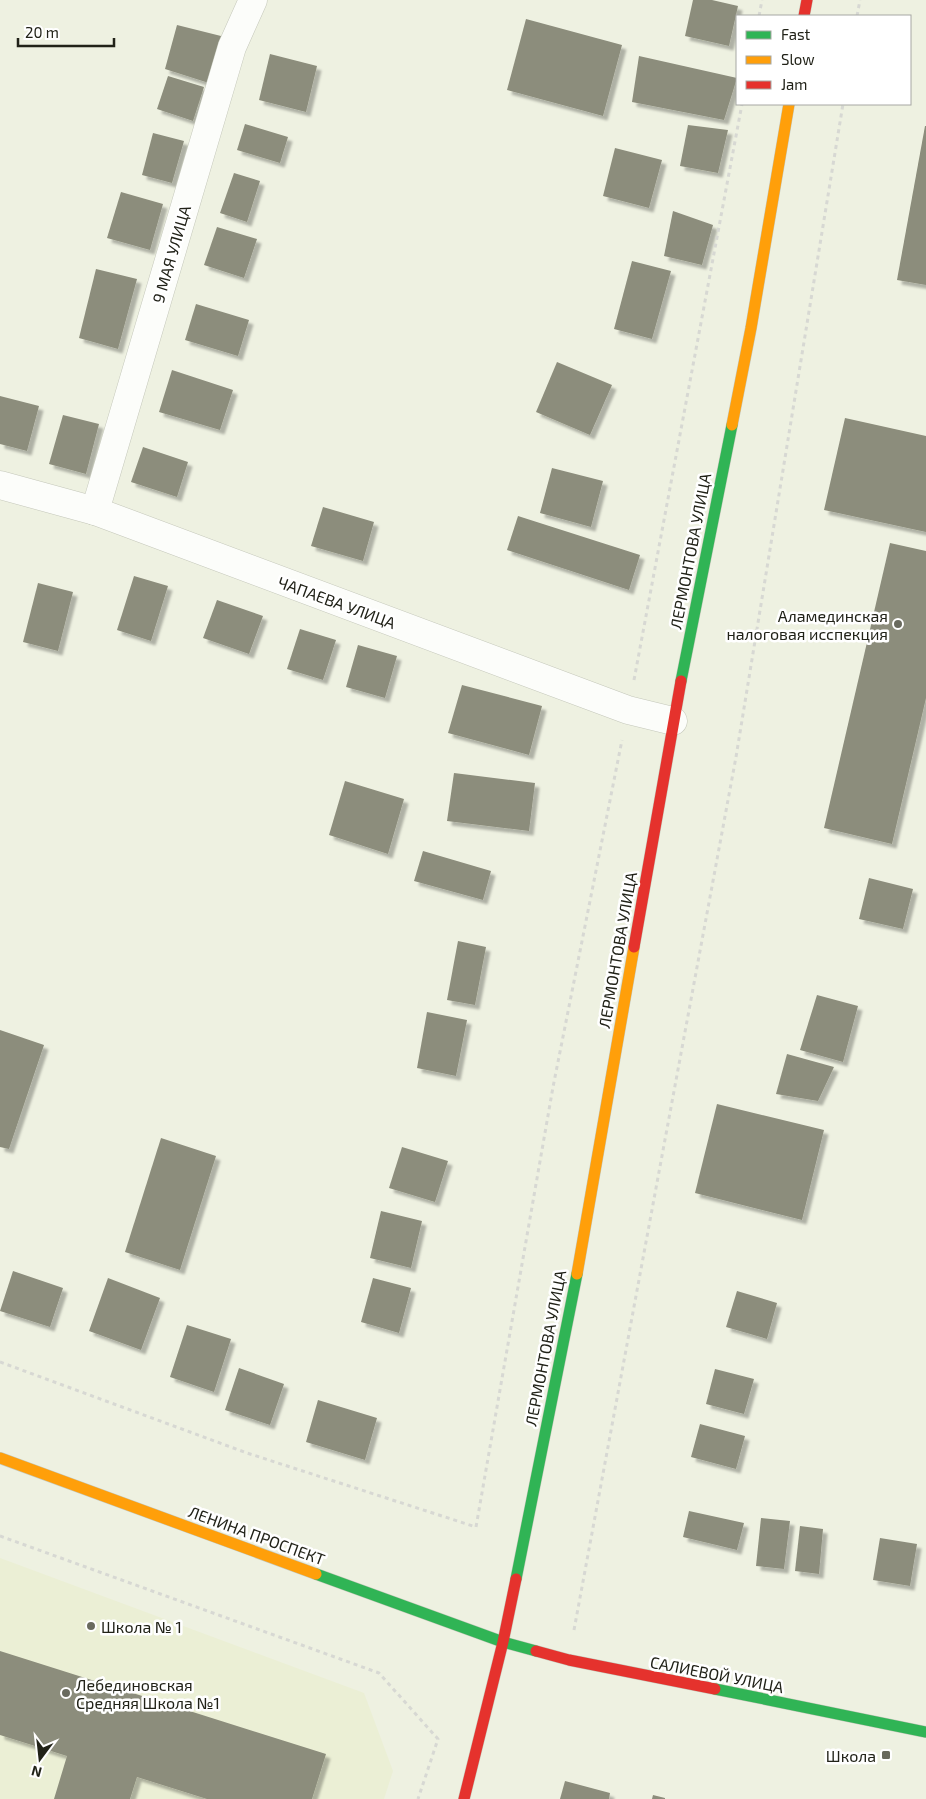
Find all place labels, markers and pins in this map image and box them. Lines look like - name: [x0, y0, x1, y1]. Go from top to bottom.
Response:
- place label: Аламединская налоговая исспекция: [726, 606, 888, 643]
- marker: Аламединская налоговая исспекция: [892, 618, 904, 630]
- place label: Школа № 1: [101, 1617, 182, 1636]
- marker: Школа № 1: [85, 1620, 97, 1632]
- place label: Лебединовская Средняя Школа №1: [76, 1675, 220, 1712]
- marker: Лебединовская Средняя Школа №1: [60, 1687, 72, 1699]
- place label: Школа: [826, 1746, 876, 1765]
- marker: Школа: [880, 1749, 892, 1761]

